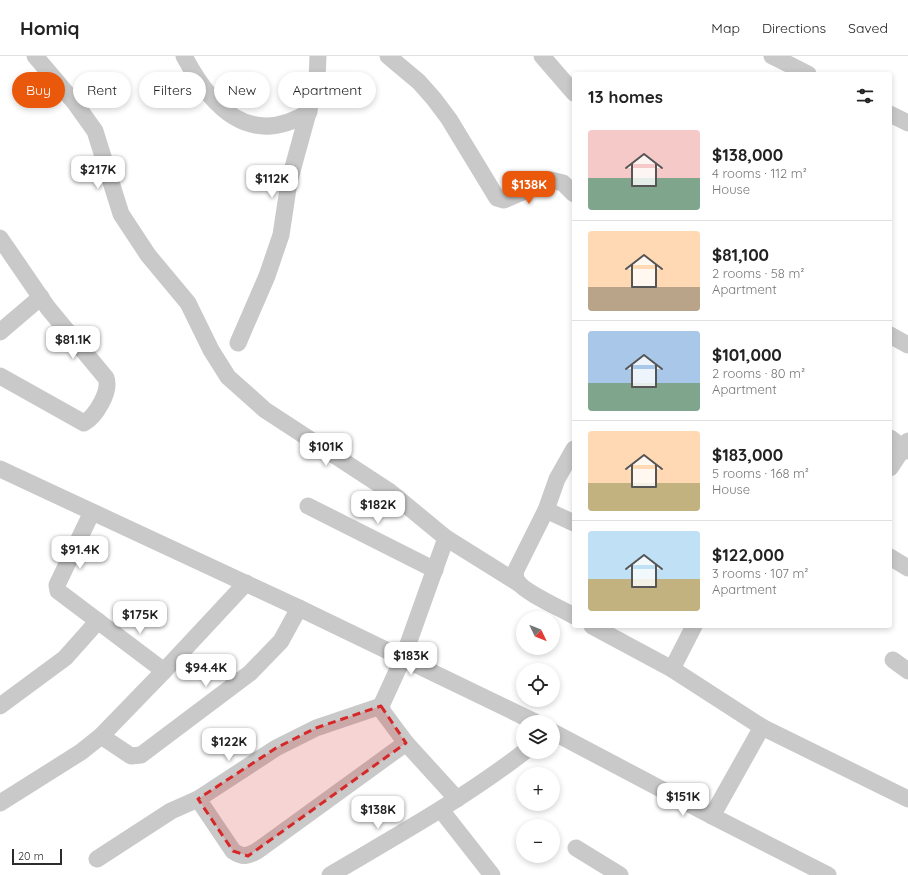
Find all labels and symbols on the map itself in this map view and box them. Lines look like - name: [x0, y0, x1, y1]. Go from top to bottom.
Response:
- pin: $217K: [70, 156, 126, 190]
- pin: $112K: [244, 165, 300, 199]
- pin: $138K: [501, 171, 557, 205]
- pin: $81.1K: [40, 326, 106, 360]
- pin: $101K: [298, 433, 354, 467]
- pin: $182K: [350, 491, 406, 525]
- pin: $91.4K: [47, 536, 113, 570]
- pin: $175K: [112, 601, 168, 635]
- north arrow: [516, 611, 560, 655]
- pin: $183K: [383, 642, 439, 676]
- pin: $94.4K: [173, 654, 239, 688]
- pin: $122K: [201, 728, 257, 762]
- pin: $151K: [655, 783, 711, 817]
- pin: $138K: [350, 796, 406, 830]
- scale bar: [12, 847, 62, 866]

